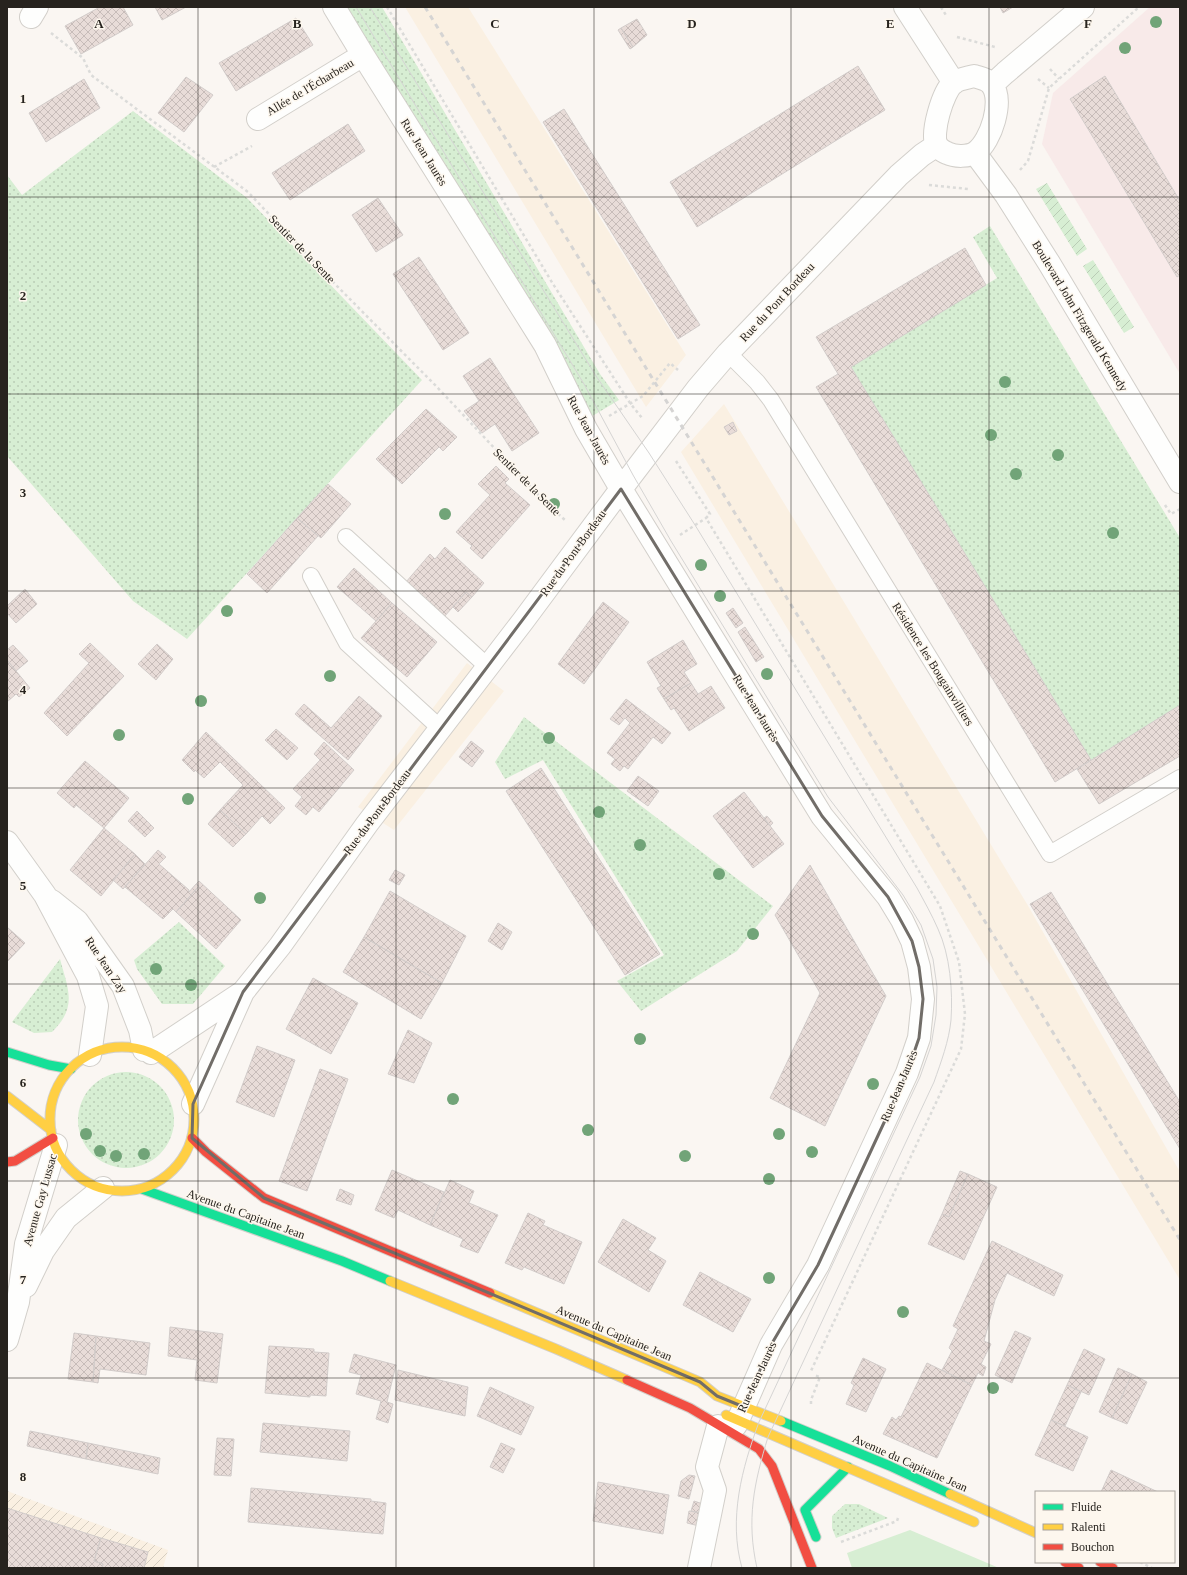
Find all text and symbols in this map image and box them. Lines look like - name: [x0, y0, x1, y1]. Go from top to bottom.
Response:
- text: A: [94, 16, 104, 31]
- text: B: [293, 16, 302, 31]
- text: C: [490, 16, 500, 31]
- text: D: [687, 16, 697, 31]
- text: E: [886, 16, 894, 31]
- text: F: [1084, 16, 1092, 31]
- street label: Allée de l'Écharbeau: [264, 55, 356, 119]
- text: 1: [20, 91, 26, 106]
- street label: Rue Jean Jaurès: [398, 116, 450, 188]
- street label: Sentier de la Sente: [266, 212, 338, 286]
- street label: Boulevard John Fitzgerald Kennedy: [1029, 238, 1131, 394]
- street label: Rue du Pont Bordeau: [737, 260, 817, 344]
- text: 2: [20, 288, 26, 303]
- street label: Rue Jean Jaurès: [564, 393, 614, 467]
- street label: Sentier de la Sente: [490, 445, 564, 519]
- text: 3: [20, 485, 27, 500]
- street label: Rue du Pont Bordeau: [537, 507, 609, 599]
- street label: Résidence les Bougainvilliers: [889, 600, 977, 728]
- street label: Rue Jean Jaurès: [730, 672, 782, 744]
- text: 4: [20, 682, 27, 697]
- street label: Rue du Pont Bordeau: [340, 767, 414, 857]
- text: 5: [20, 878, 27, 893]
- street label: Rue Jean Zay: [82, 934, 130, 996]
- street label: Rue Jean Jaurès: [878, 1048, 921, 1124]
- text: 6: [20, 1075, 27, 1090]
- street label: Avenue Gay Lussac: [20, 1152, 60, 1248]
- street label: Avenue du Capitaine Jean: [185, 1186, 307, 1242]
- text: 7: [20, 1272, 27, 1287]
- street label: Avenue du Capitaine Jean: [554, 1302, 674, 1364]
- street label: Rue Jean Jaurès: [734, 1339, 780, 1415]
- street label: Avenue du Capitaine Jean: [850, 1431, 970, 1495]
- text: 8: [20, 1469, 27, 1484]
- legend: [1035, 1491, 1175, 1563]
- text: Fluide: [1071, 1500, 1102, 1514]
- text: Ralenti: [1071, 1520, 1106, 1534]
- text: Bouchon: [1071, 1540, 1114, 1554]

